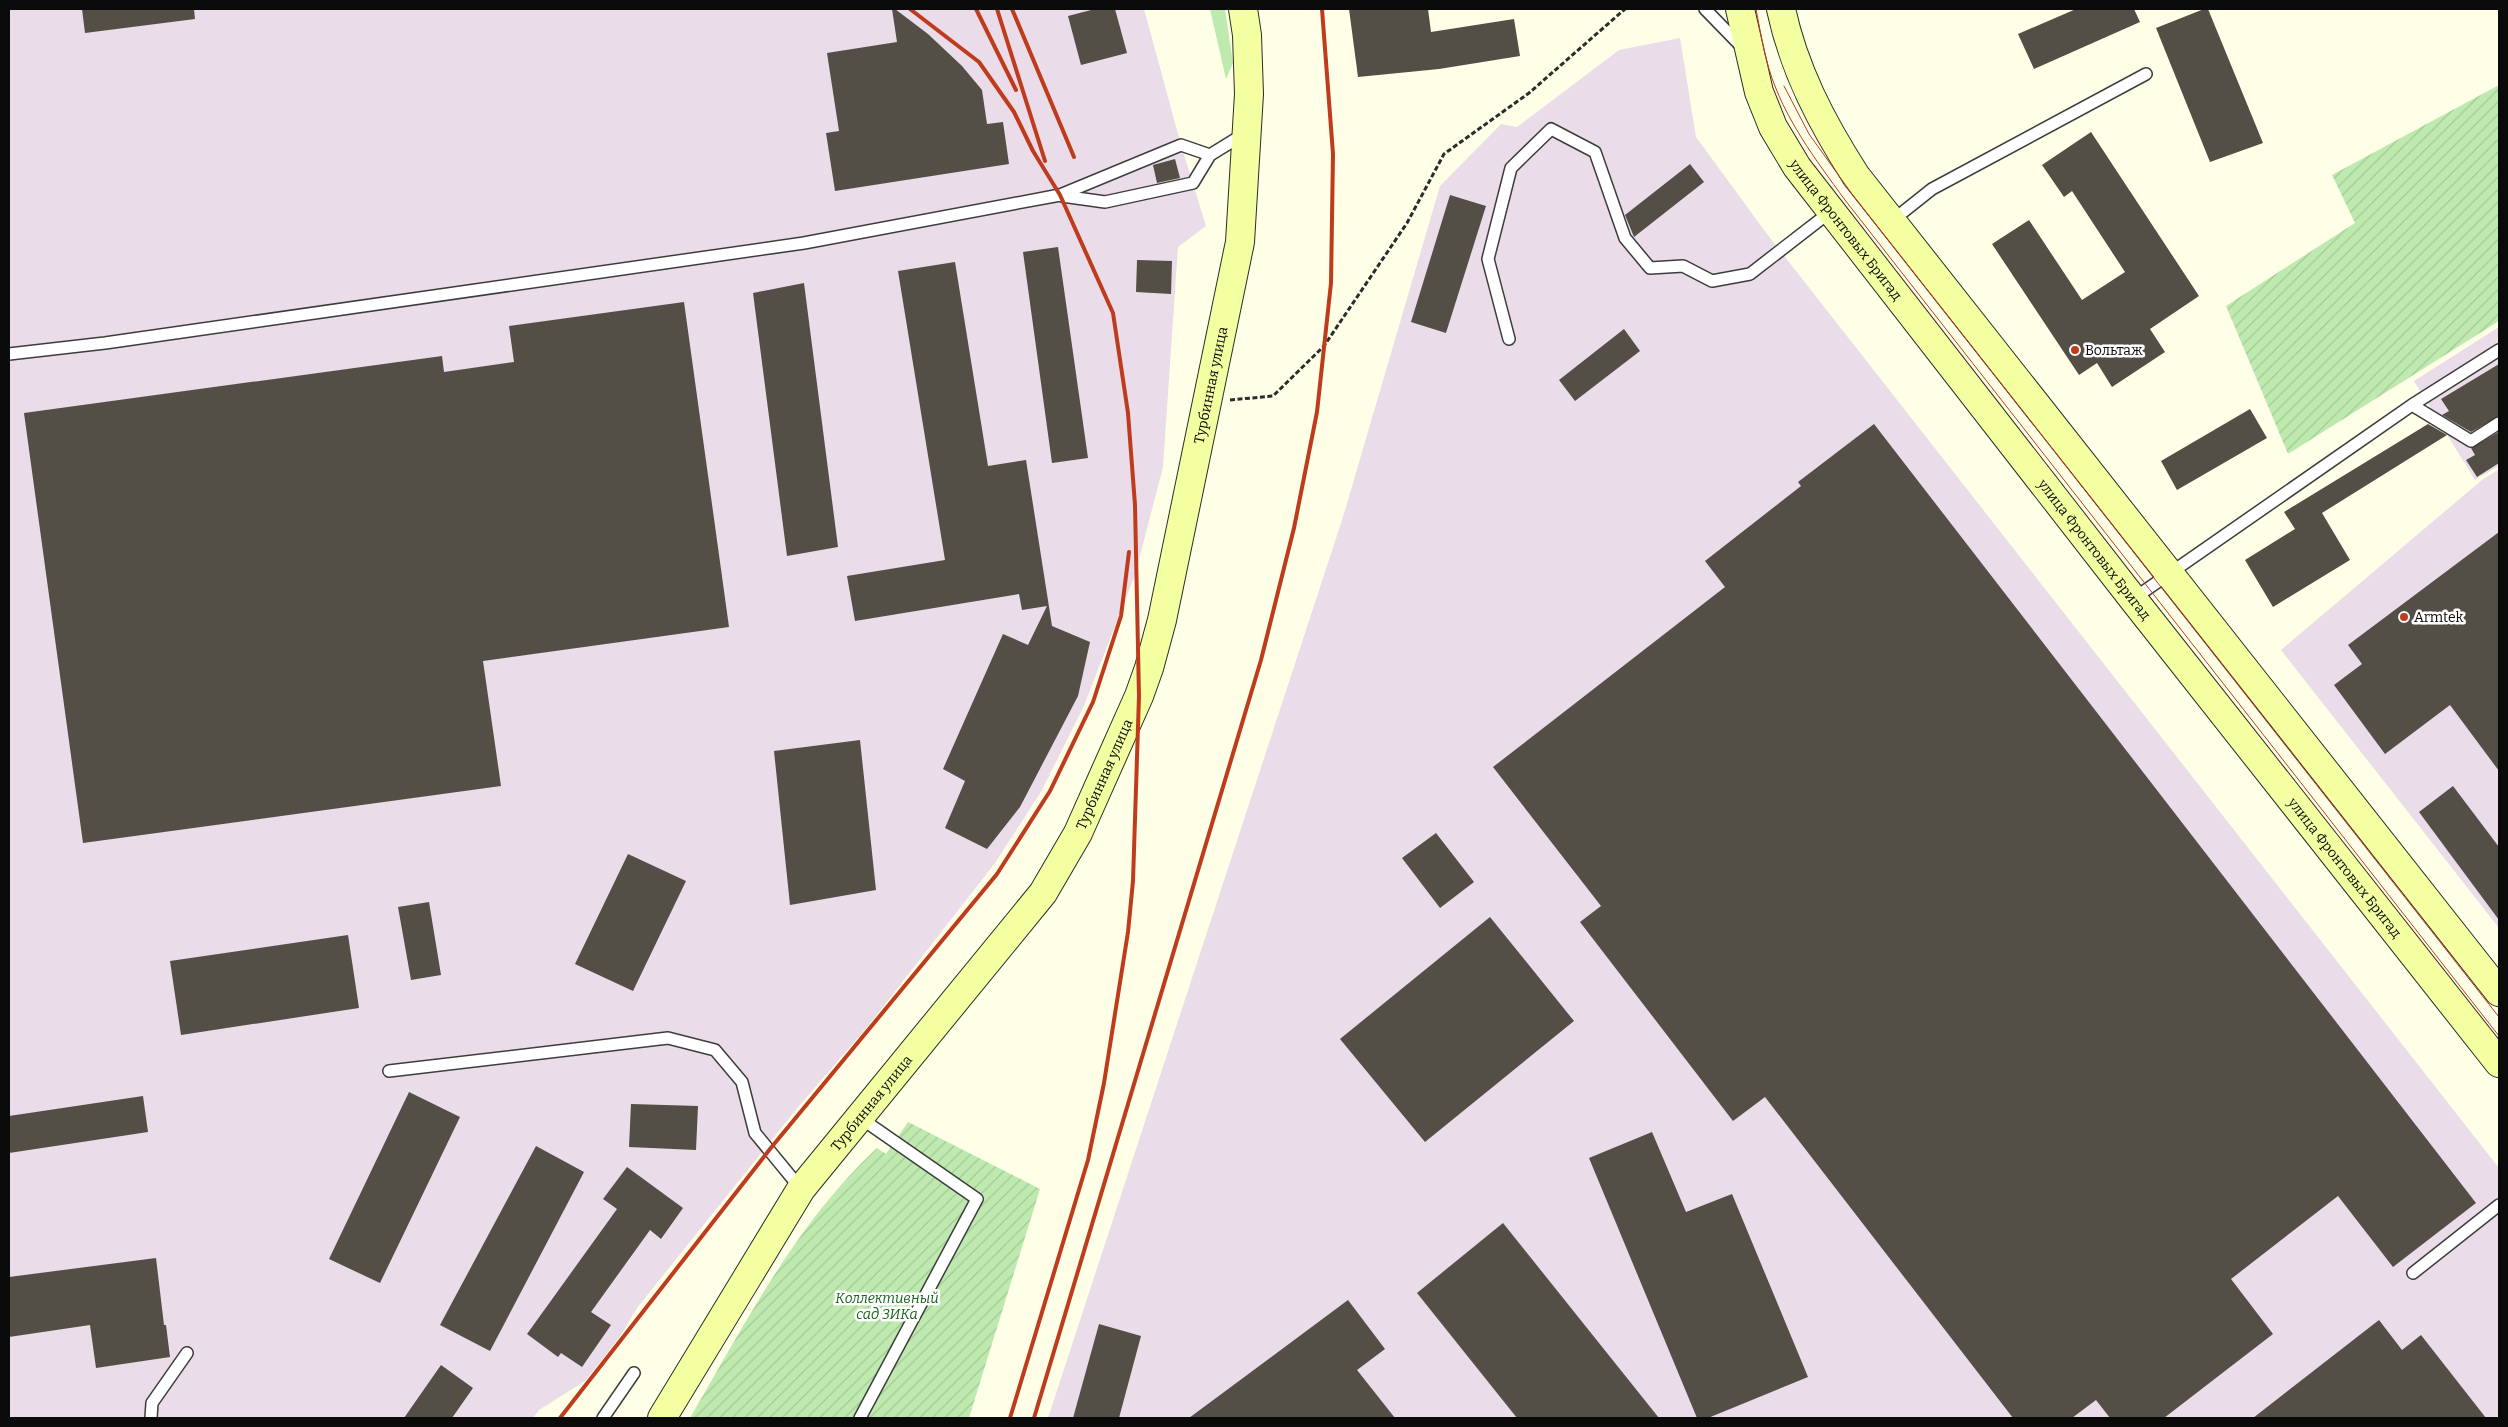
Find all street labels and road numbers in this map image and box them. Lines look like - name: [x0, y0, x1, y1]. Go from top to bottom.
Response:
- street label: улица Фронтовых Бригад: [1785, 156, 1906, 304]
- street label: Турбинная улица: [1191, 325, 1231, 445]
- street label: улица Фронтовых Бригад: [2033, 475, 2155, 624]
- street label: Турбинная улица: [1073, 716, 1137, 832]
- street label: улица Фронтовых Бригад: [2283, 794, 2405, 942]
- street label: Турбинная улица: [827, 1051, 916, 1155]

